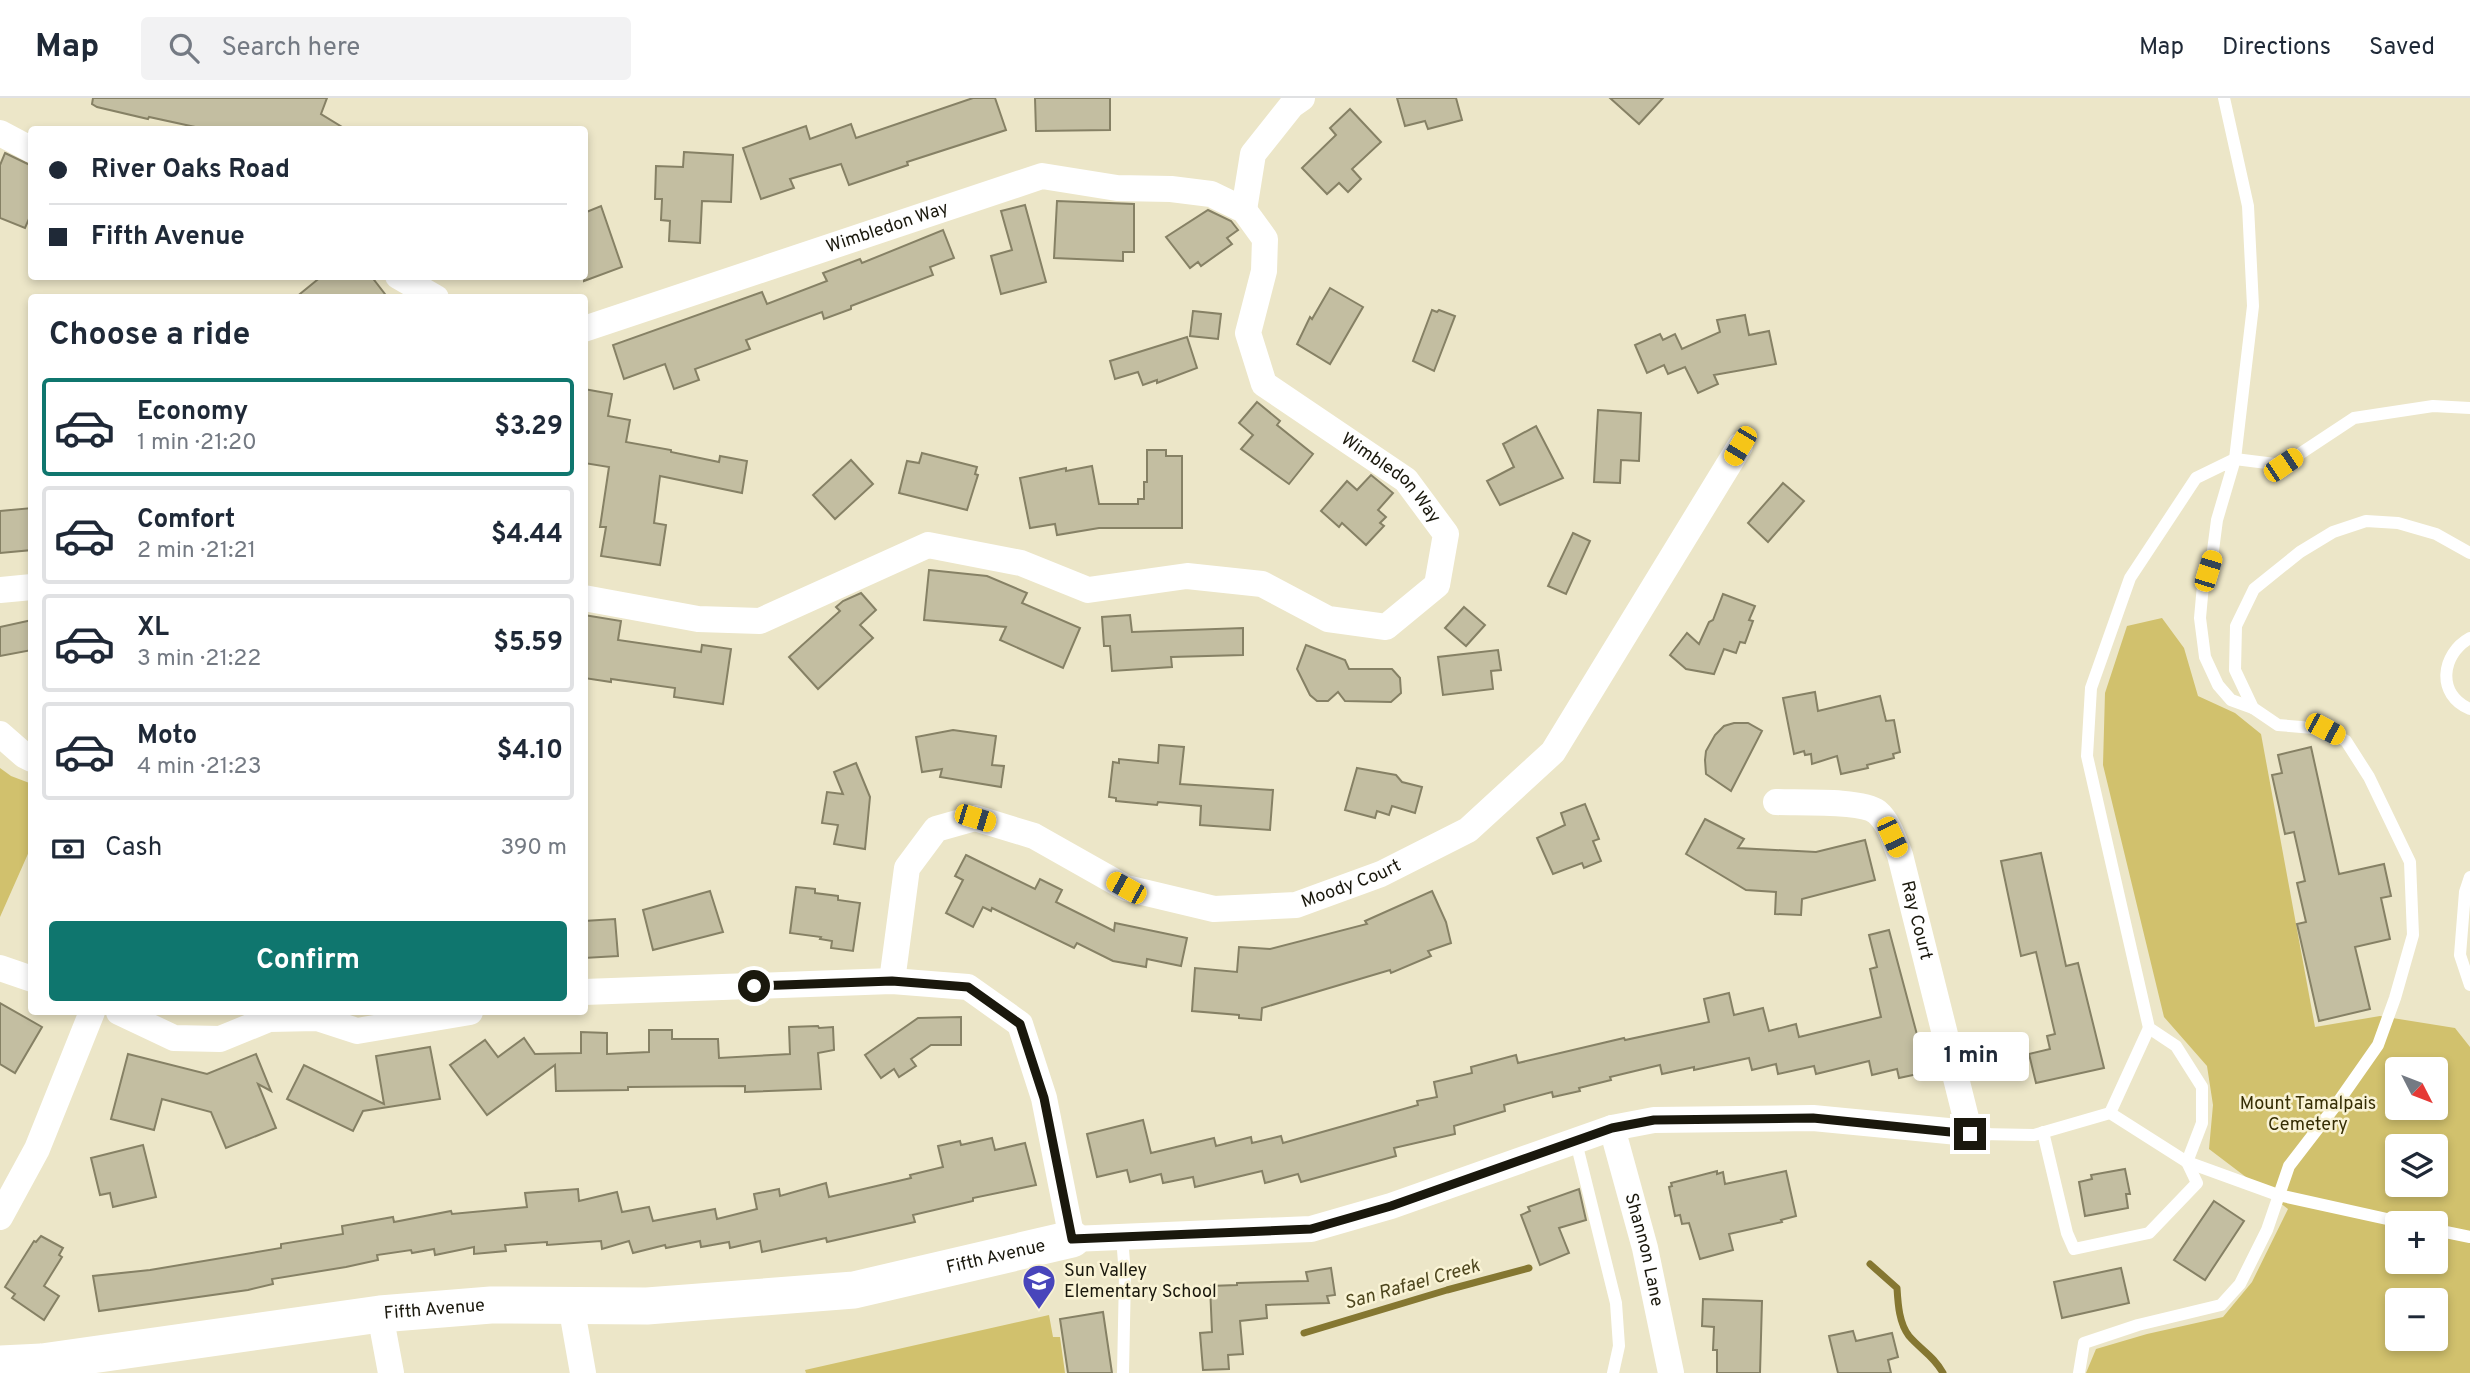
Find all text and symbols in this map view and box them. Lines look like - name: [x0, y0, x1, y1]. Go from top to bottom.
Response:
- search box: [141, 17, 631, 80]
- text: Map: [35, 27, 99, 69]
- icon: search: [165, 29, 203, 67]
- text: Search here: [221, 32, 360, 65]
- text: Map: [2139, 33, 2184, 63]
- text: Directions: [2222, 33, 2331, 63]
- text: Saved: [2369, 33, 2435, 63]
- text: River Oaks Road: [91, 154, 290, 187]
- street label: Wimbledon Way: [823, 196, 952, 259]
- text: Fifth Avenue: [91, 221, 245, 254]
- text: Choose a ride: [49, 316, 250, 356]
- icon: car: [53, 396, 116, 459]
- text: Economy: [137, 396, 248, 429]
- text: $3.29: [494, 411, 563, 444]
- car: [1721, 423, 1760, 469]
- street label: Wimbledon Way: [1336, 428, 1446, 528]
- text: 1 min · 21:20: [137, 429, 257, 458]
- car: [2260, 445, 2307, 485]
- icon: car: [53, 504, 116, 567]
- text: Comfort: [137, 504, 235, 537]
- text: $4.44: [491, 519, 563, 552]
- text: 2 min · 21:21: [137, 537, 256, 566]
- car: [2192, 548, 2225, 594]
- icon: car: [53, 612, 116, 675]
- text: XL: [137, 612, 169, 645]
- text: $5.59: [493, 627, 563, 660]
- text: 3 min · 21:22: [137, 645, 261, 674]
- car: [2302, 710, 2349, 748]
- icon: car: [53, 720, 116, 783]
- text: Moto: [137, 720, 197, 753]
- text: $4.10: [497, 735, 563, 768]
- text: 4 min · 21:23: [137, 753, 262, 782]
- car: [952, 802, 999, 834]
- car: [1874, 814, 1911, 860]
- icon: cash: [49, 830, 87, 868]
- text: Cash: [105, 832, 162, 865]
- text: 390 m: [500, 834, 567, 863]
- street label: Moody Court: [1298, 854, 1405, 914]
- car: [1103, 869, 1150, 907]
- street label: Ray Court: [1895, 878, 1937, 963]
- button: Confirm: [49, 921, 567, 1001]
- route start: [738, 970, 770, 1002]
- callout: 1 min: [1912, 1032, 2028, 1082]
- text: 1 min: [1943, 1042, 1999, 1071]
- north arrow: [2385, 1057, 2448, 1120]
- map controls: [2385, 1057, 2448, 1351]
- park label: Mount Tamalpais Cemetery: [2240, 1093, 2376, 1137]
- route end: [1954, 1118, 1986, 1150]
- button: layers: [2385, 1134, 2448, 1197]
- street label: Shannon Lane: [1619, 1191, 1668, 1309]
- button: +: [2385, 1211, 2448, 1274]
- street label: Fifth Avenue: [944, 1234, 1048, 1280]
- water label: San Rafael Creek: [1342, 1254, 1483, 1316]
- place label: Sun Valley Elementary School: [1064, 1260, 1217, 1304]
- school or university icon: Sun Valley Elementary School: [1020, 1262, 1058, 1311]
- button: −: [2385, 1288, 2448, 1351]
- street label: Fifth Avenue: [383, 1294, 486, 1325]

